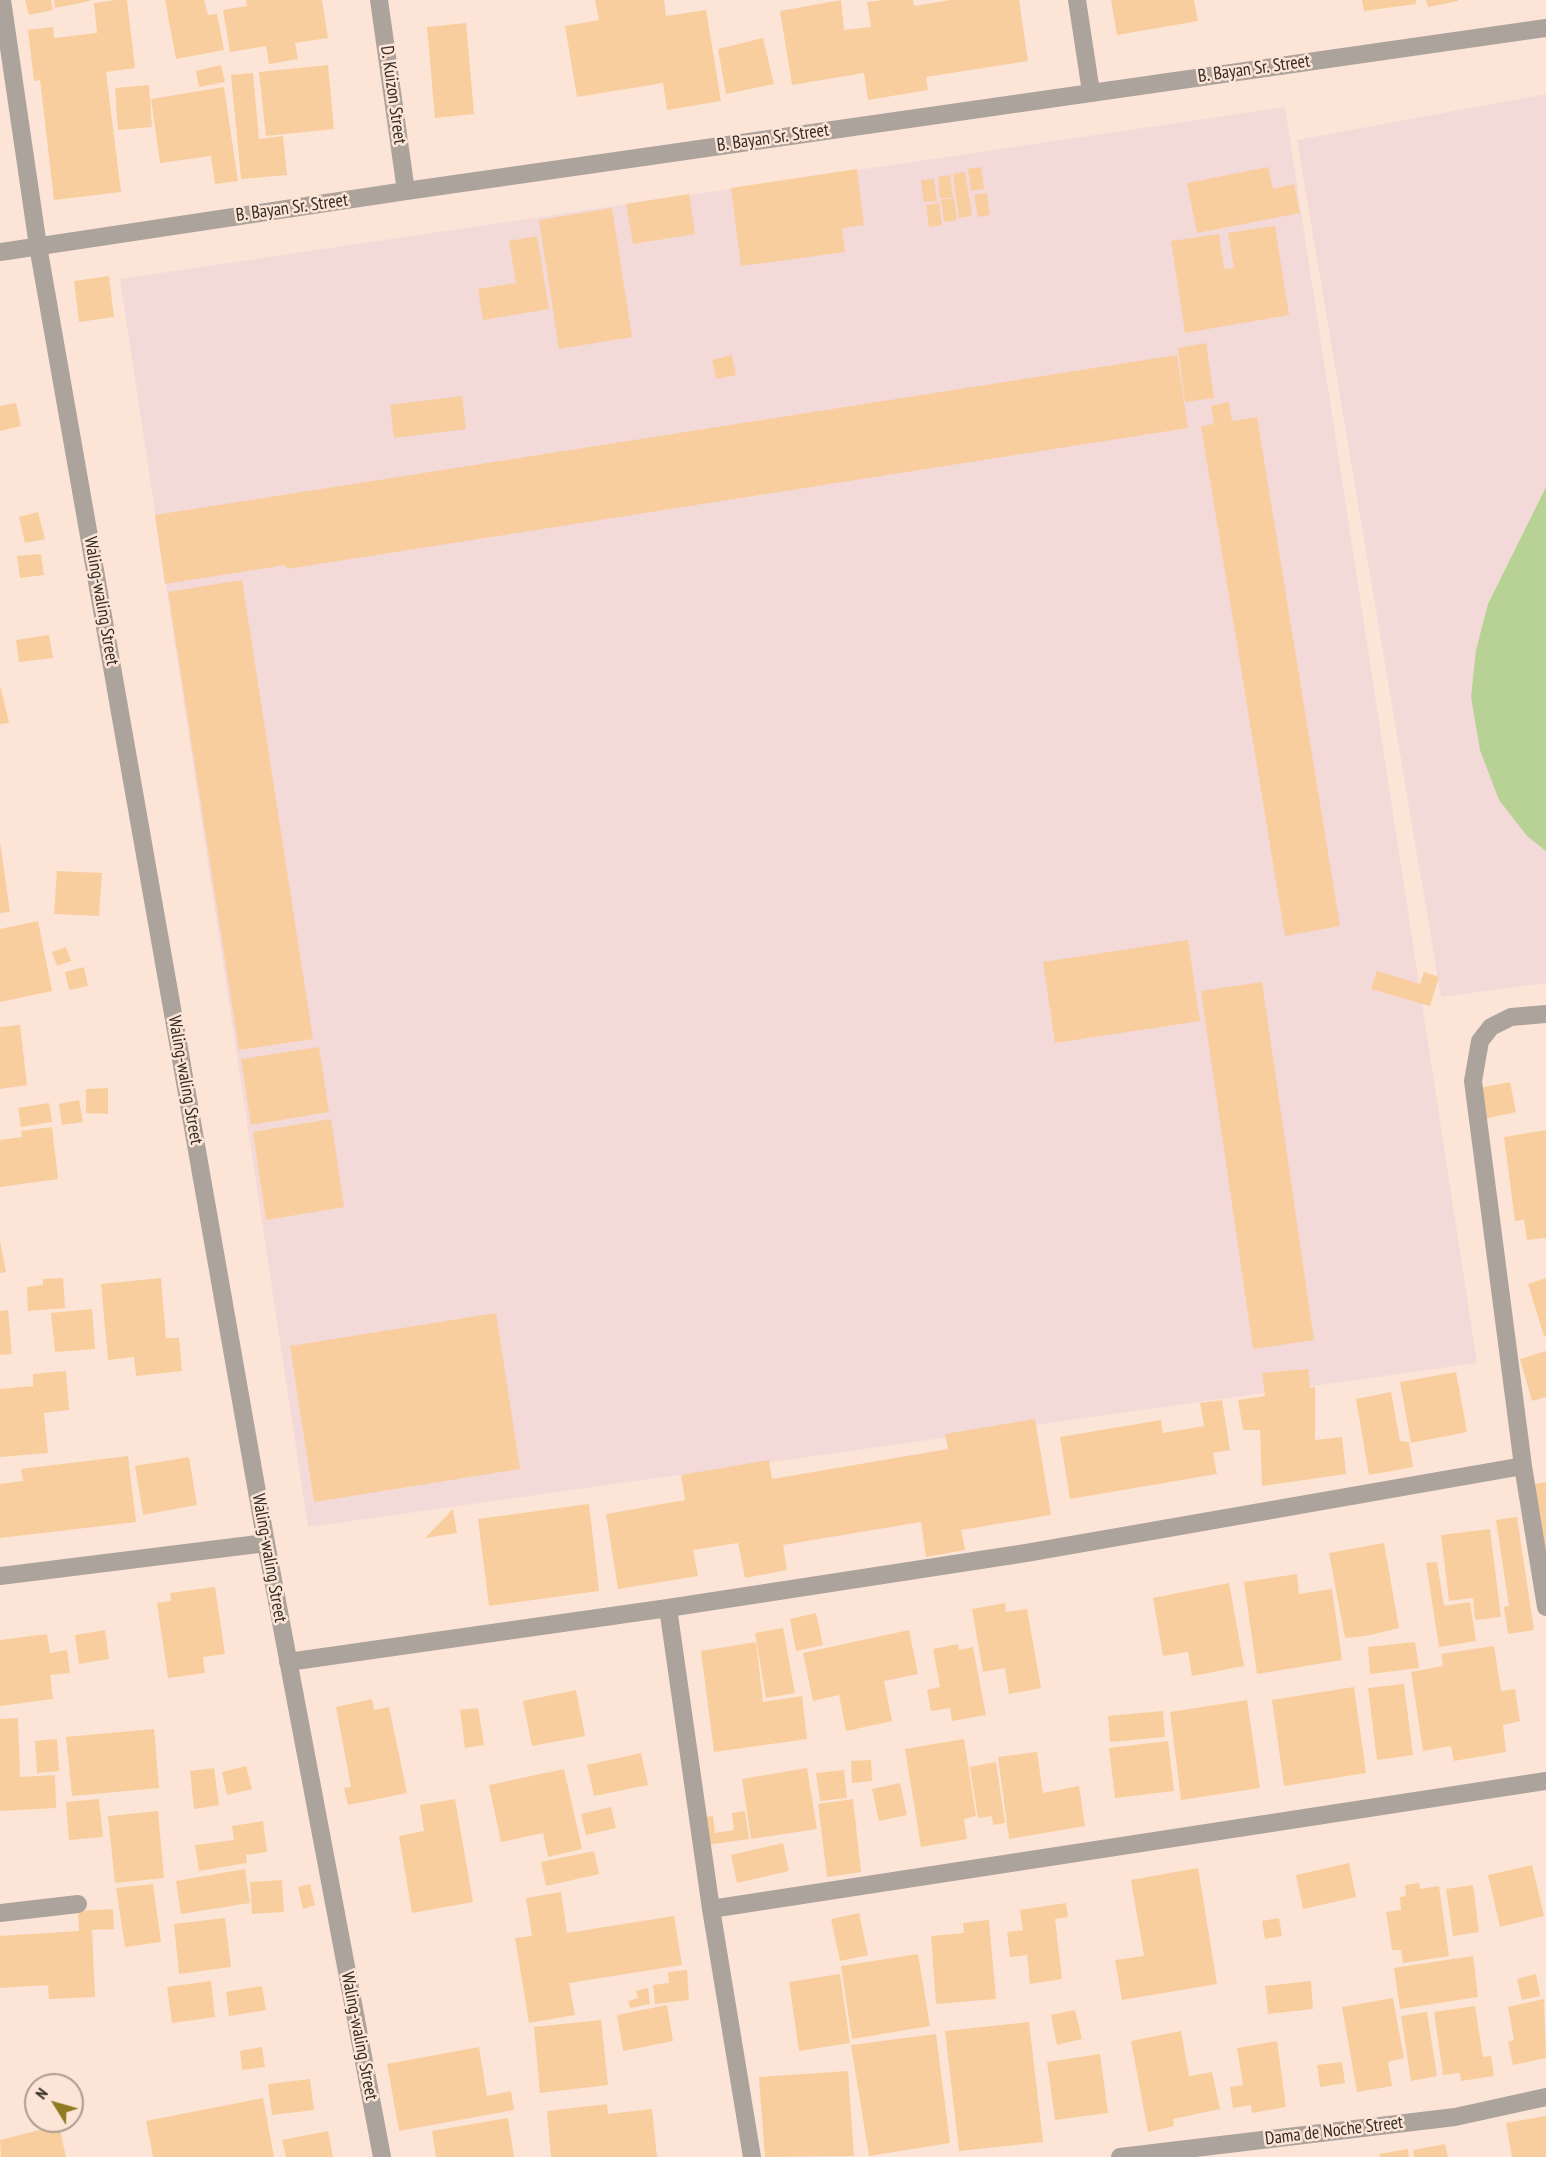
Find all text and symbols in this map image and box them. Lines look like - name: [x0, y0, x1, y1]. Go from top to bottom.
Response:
- street label: D. Kuizon Street: [375, 44, 411, 146]
- street label: B. Bayan Sr. Street: [1197, 50, 1311, 88]
- street label: B. Bayan Sr. Street: [716, 119, 830, 157]
- street label: B. Bayan Sr. Street: [235, 189, 349, 227]
- street label: Waling-waling Street: [79, 535, 123, 667]
- street label: Waling-waling Street: [163, 1014, 207, 1146]
- street label: Waling-waling Street: [247, 1492, 291, 1624]
- street label: Waling-waling Street: [336, 1970, 382, 2102]
- north arrow: [24, 2073, 84, 2133]
- text: N: [31, 2084, 52, 2103]
- street label: Dama de Noche Street: [1264, 2112, 1404, 2150]

